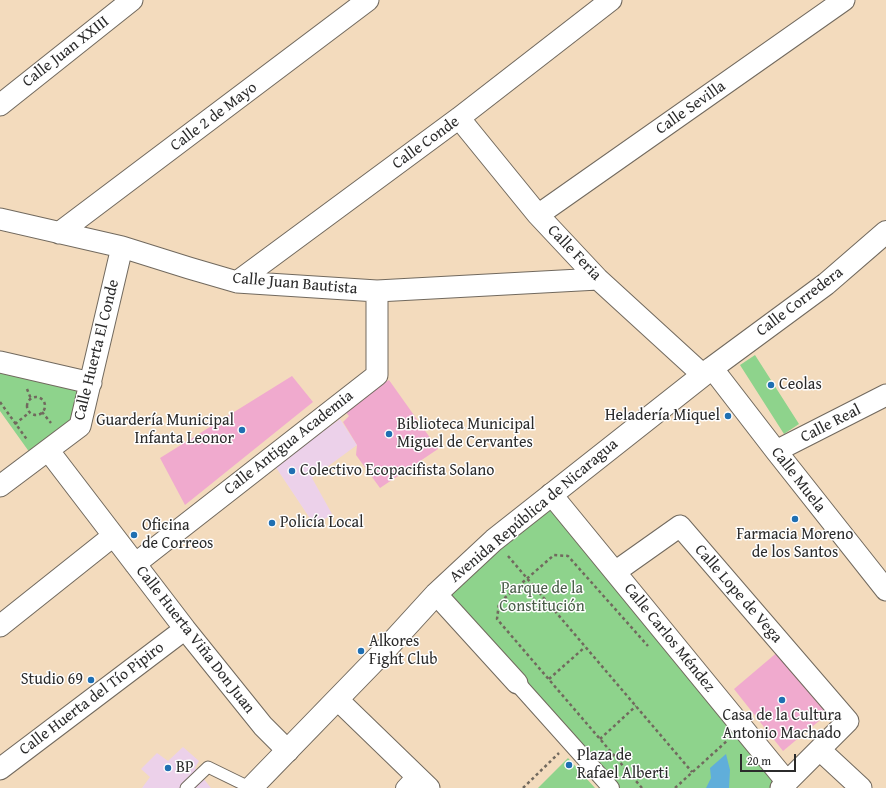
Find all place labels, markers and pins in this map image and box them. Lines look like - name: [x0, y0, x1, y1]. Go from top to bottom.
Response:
- place label: Ceolas: [779, 375, 822, 395]
- marker: Ceolas: [766, 380, 776, 390]
- place label: Heladería Miquel: [605, 406, 720, 426]
- place label: Guardería Municipal Infanta Leonor: [96, 411, 234, 449]
- marker: Heladería Miquel: [723, 411, 733, 421]
- place label: Biblioteca Municipal Miguel de Cervantes: [397, 415, 535, 453]
- marker: Guardería Municipal Infanta Leonor: [237, 425, 247, 435]
- marker: Biblioteca Municipal Miguel de Cervantes: [384, 429, 394, 439]
- place label: Colectivo Ecopacifista Solano: [300, 461, 494, 481]
- marker: Colectivo Ecopacifista Solano: [287, 466, 297, 476]
- place label: Policía Local: [280, 513, 364, 533]
- marker: Farmacia Moreno de los Santos: [790, 514, 800, 524]
- place label: Oficina de Correos: [142, 516, 213, 554]
- marker: Policía Local: [267, 518, 277, 528]
- place label: Farmacia Moreno de los Santos: [737, 525, 853, 563]
- marker: Oficina de Correos: [129, 530, 139, 540]
- place label: Alkores Fight Club: [369, 632, 438, 670]
- marker: Alkores Fight Club: [356, 646, 366, 656]
- place label: Studio 69: [21, 670, 83, 690]
- marker: Studio 69: [86, 675, 96, 685]
- marker: Casa de la Cultura Antonio Machado: [777, 695, 787, 705]
- place label: Casa de la Cultura Antonio Machado: [723, 706, 841, 744]
- place label: Plaza de Rafael Alberti: [577, 746, 669, 784]
- place label: BP: [176, 758, 194, 778]
- marker: Plaza de Rafael Alberti: [564, 760, 574, 770]
- marker: BP: [163, 763, 173, 773]

